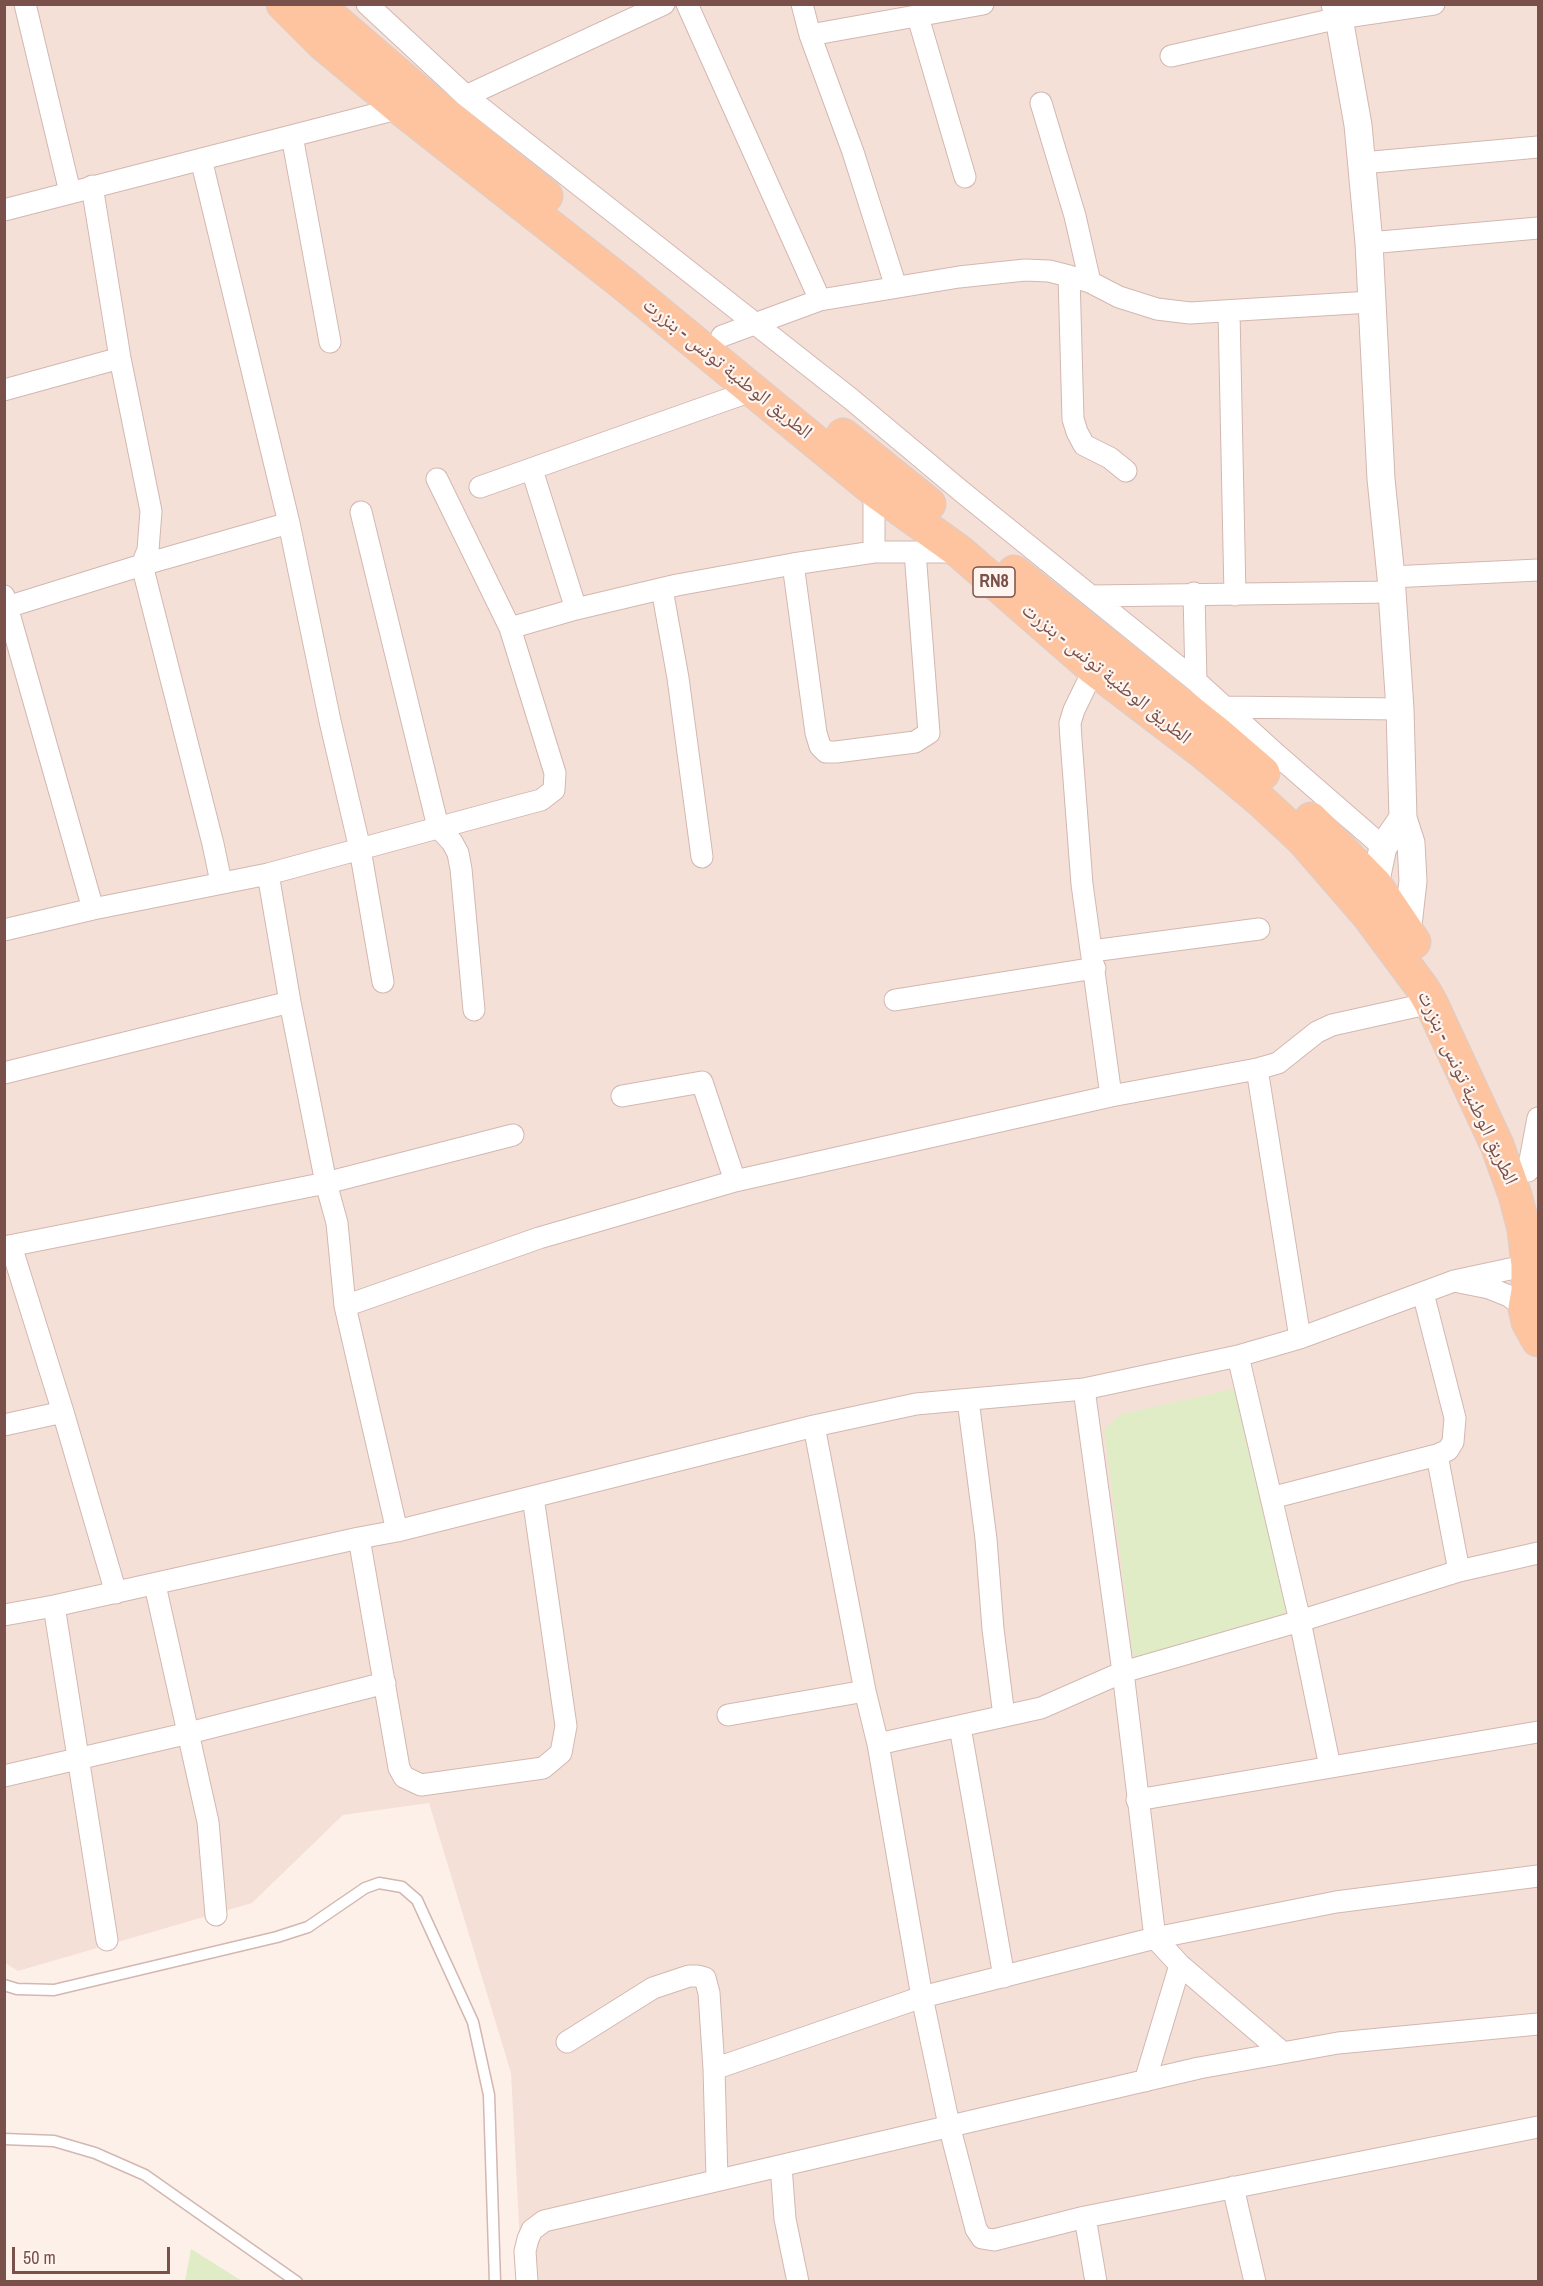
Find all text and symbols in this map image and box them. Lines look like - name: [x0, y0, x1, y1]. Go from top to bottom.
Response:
- street label: الطريق الوطنية تونس - بنزرت: [637, 293, 817, 445]
- road number: RN8: [973, 567, 1015, 597]
- street label: الطريق الوطنية تونس - بنزرت: [1016, 598, 1196, 750]
- street label: الطريق الوطنية تونس - بنزرت: [1411, 987, 1523, 1189]
- scale bar: [15, 2235, 172, 2273]
- text: 50 m: [23, 2245, 56, 2270]

